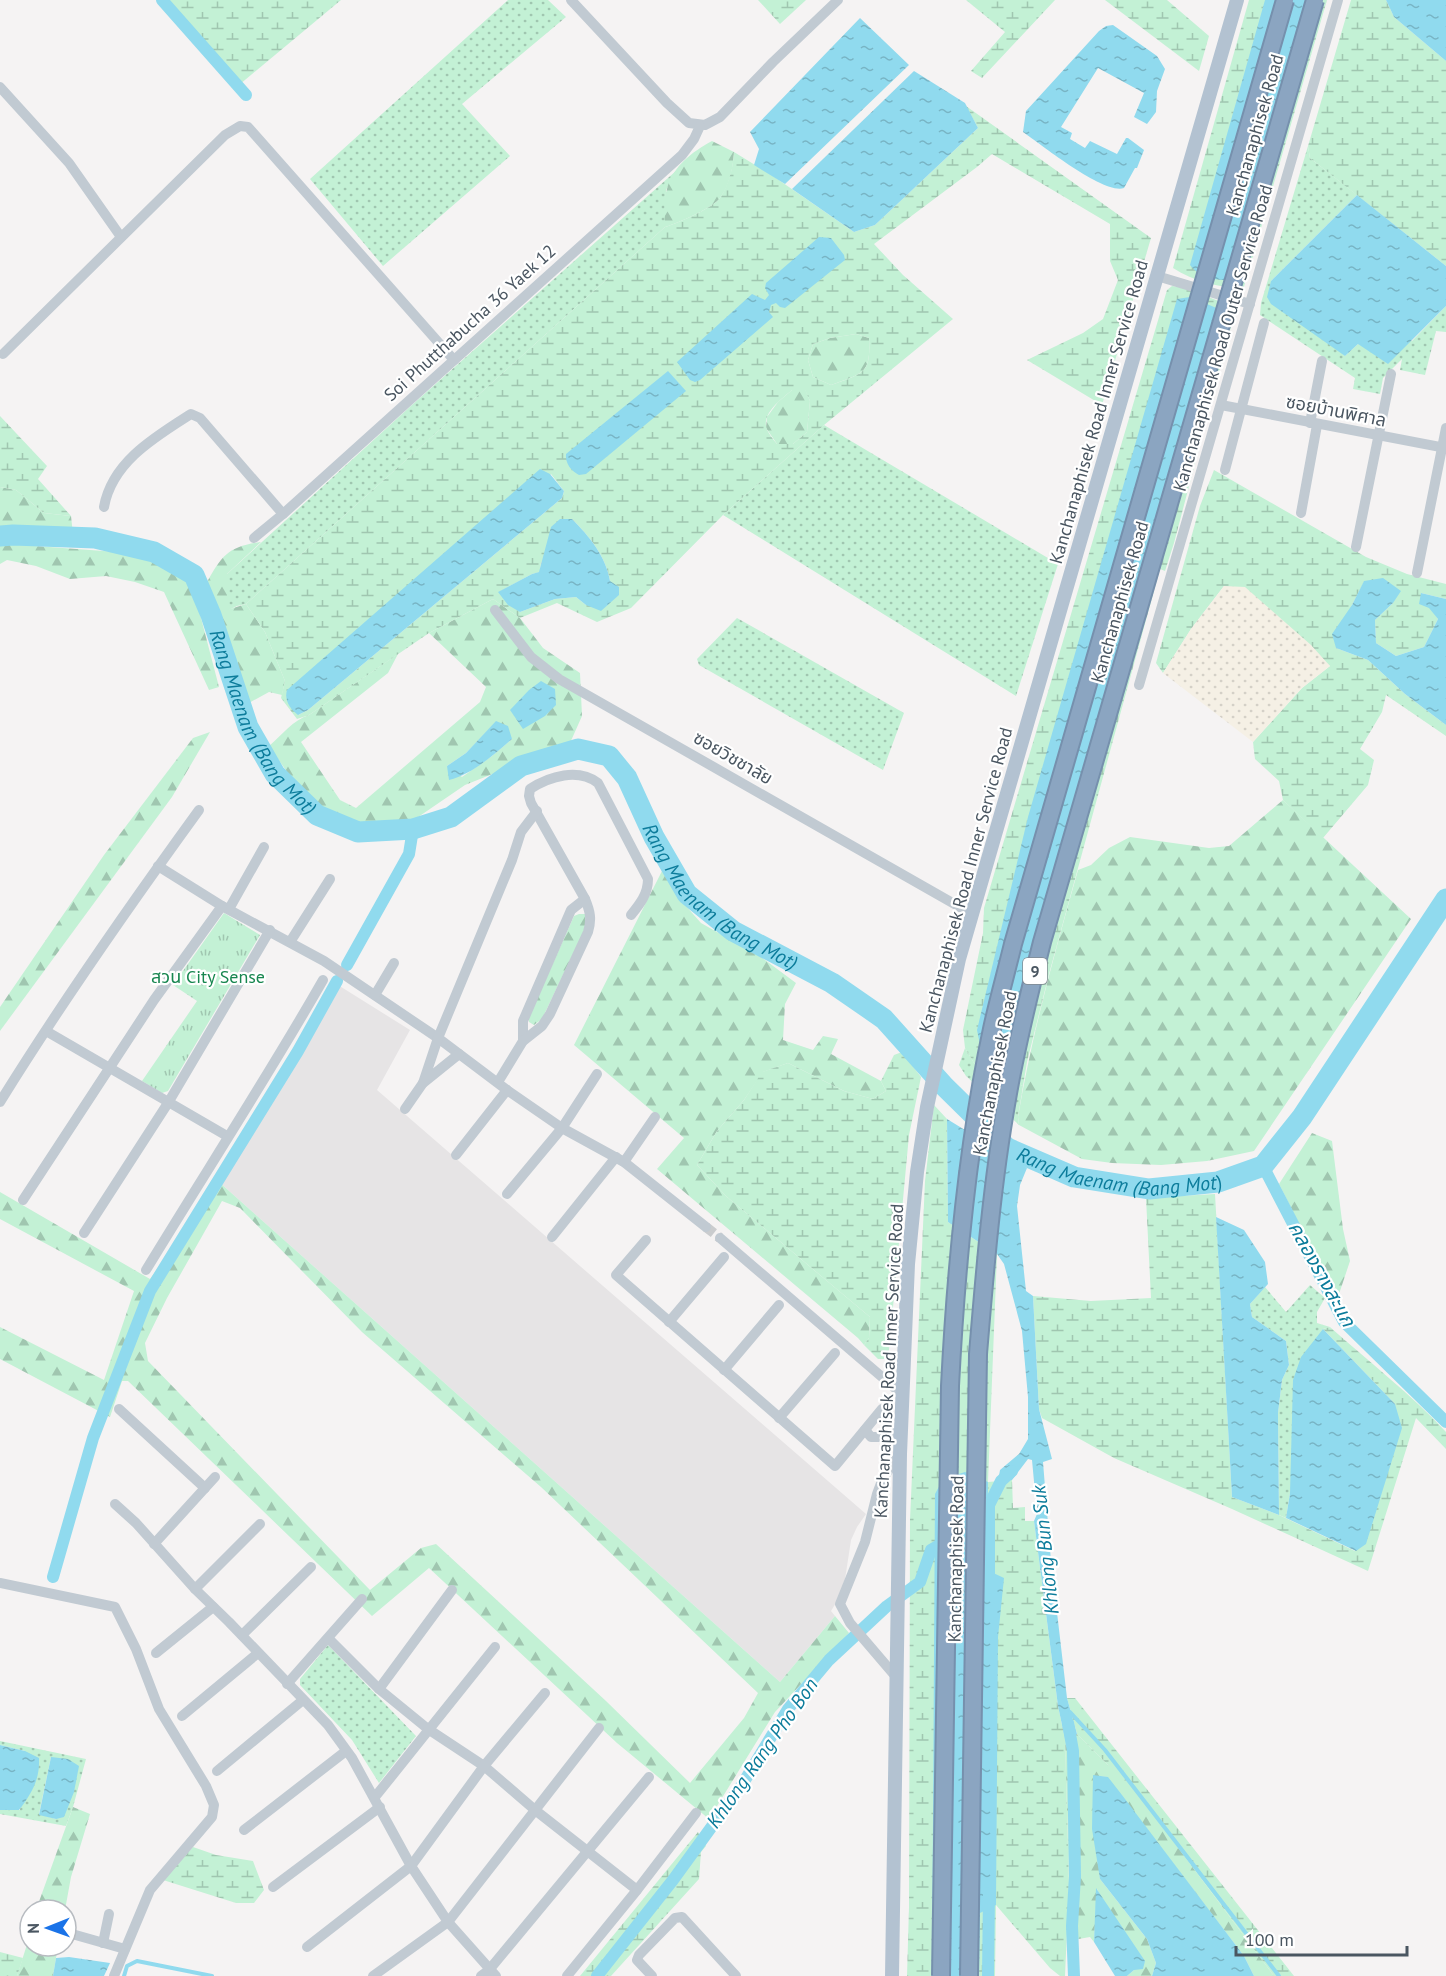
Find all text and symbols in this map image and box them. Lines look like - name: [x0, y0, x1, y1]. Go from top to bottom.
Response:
- street label: Kanchanaphisek Road: [1220, 51, 1289, 218]
- street label: Kanchanaphisek Road Outer Service Road: [1168, 182, 1277, 494]
- street label: Soi Phutthabucha 36 Yaek 12: [379, 239, 561, 406]
- street label: Kanchanaphisek Road Inner Service Road: [1044, 257, 1153, 566]
- street label: ซอยบ้านพิศาล: [1284, 390, 1388, 431]
- street label: Kanchanaphisek Road: [1085, 518, 1154, 685]
- water label: Rang Maenam (Bang Mot): [204, 626, 322, 821]
- street label: Kanchanaphisek Road Inner Service Road: [914, 725, 1017, 1035]
- street label: ซอยวิชชาลัย: [689, 726, 777, 790]
- water label: Rang Maenam (Bang Mot): [637, 819, 802, 976]
- road number: 9: [1023, 958, 1047, 984]
- park label: สวน City Sense: [151, 965, 265, 988]
- street label: Kanchanaphisek Road: [967, 989, 1022, 1157]
- water label: Rang Maenam (Bang Mot): [1013, 1141, 1226, 1202]
- street label: Kanchanaphisek Road Inner Service Road: [869, 1203, 908, 1519]
- water label: คลองรางสะแก: [1282, 1217, 1362, 1332]
- street label: Kanchanaphisek Road: [943, 1475, 968, 1643]
- water label: Khlong Bun Suk: [1025, 1483, 1065, 1616]
- water label: Khlong Rang Pho Bon: [700, 1673, 824, 1833]
- north arrow: [18, 1898, 78, 1958]
- scale bar: [1236, 1919, 1407, 1957]
- text: N: [23, 1923, 43, 1934]
- text: 100 m: [1245, 1928, 1294, 1951]

